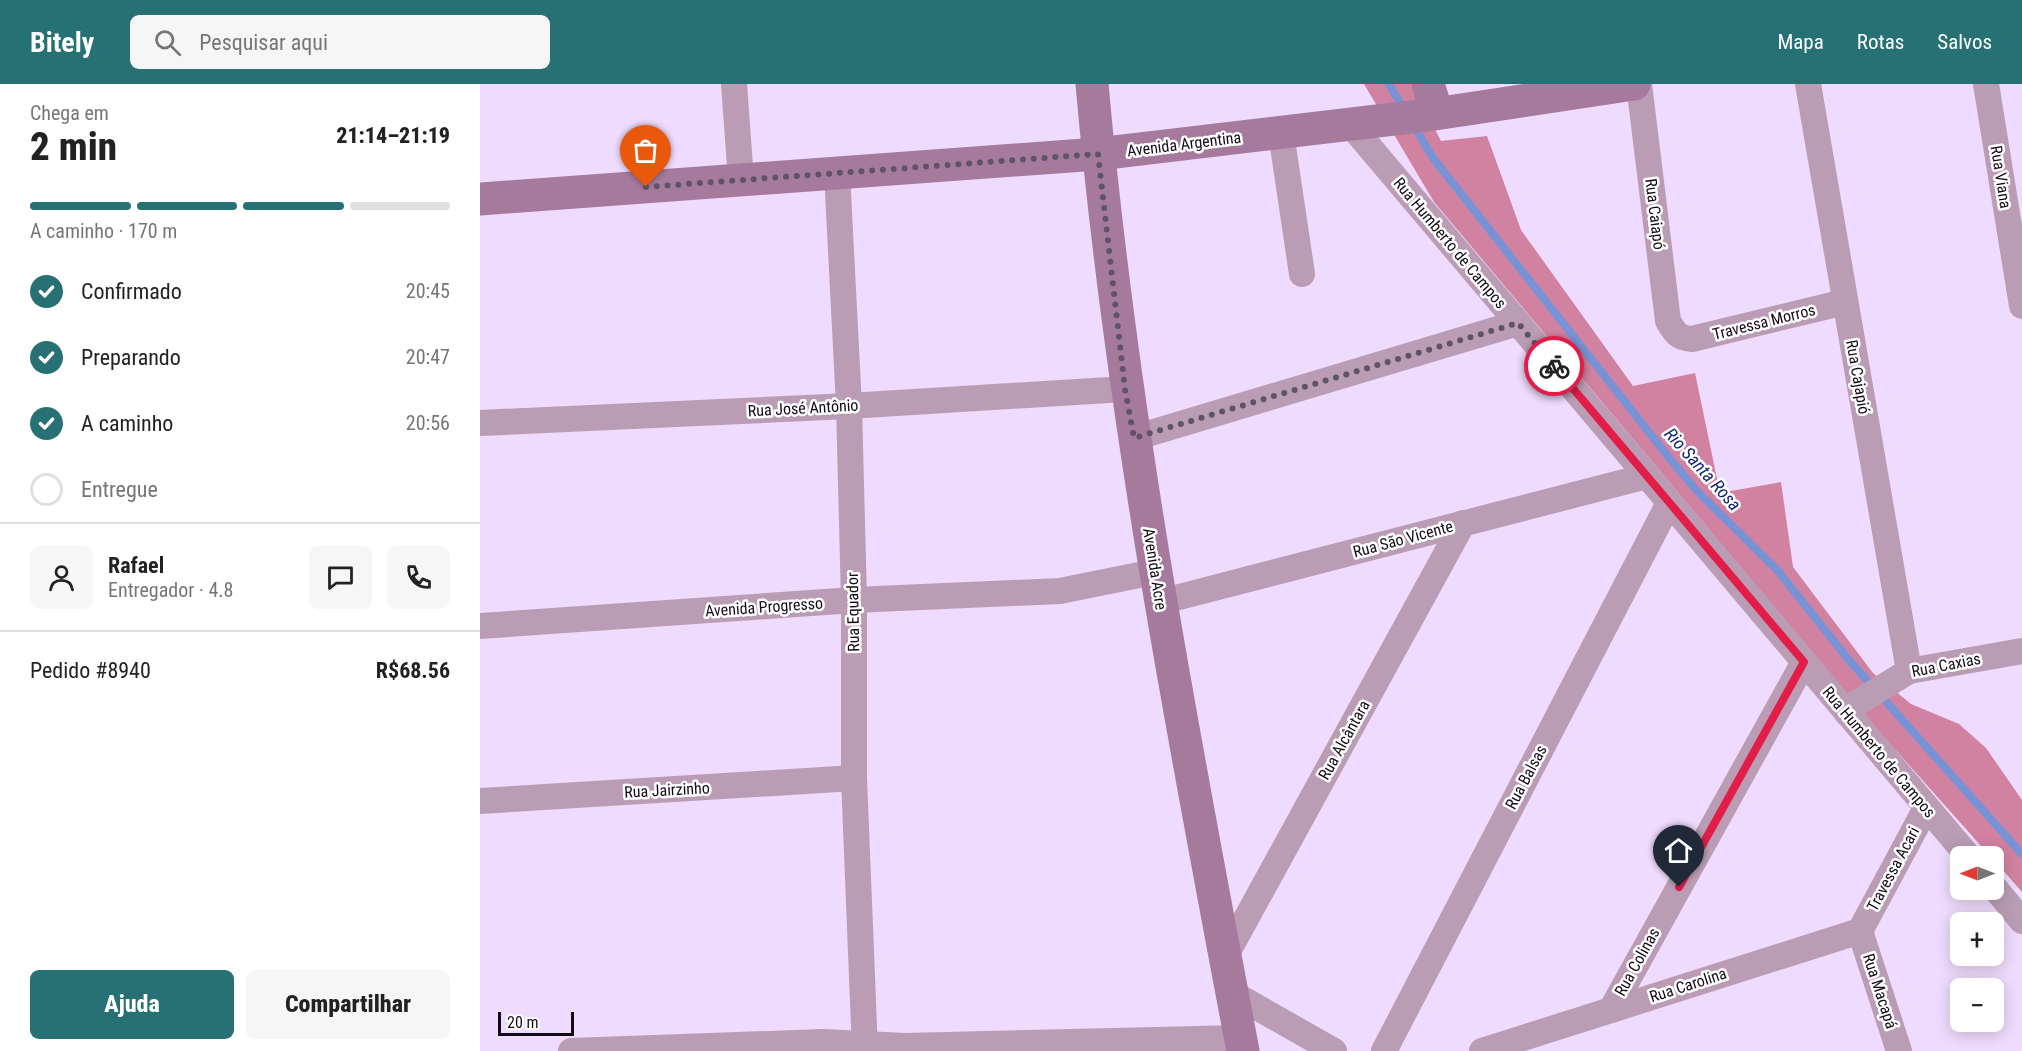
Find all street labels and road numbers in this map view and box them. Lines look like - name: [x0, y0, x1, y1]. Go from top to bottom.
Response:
- street label: Avenida Argentina: [1126, 128, 1242, 160]
- street label: Rua Viana: [1987, 144, 2015, 210]
- street label: Rua Humberto de Campos: [1390, 174, 1510, 312]
- street label: Rua Caiapó: [1641, 177, 1669, 251]
- street label: Travessa Morros: [1711, 300, 1817, 344]
- street label: Rua Cajapió: [1842, 338, 1874, 416]
- street label: Rua José Antônio: [747, 396, 859, 420]
- street label: Rua São Vicente: [1351, 517, 1455, 561]
- street label: Avenida Acre: [1139, 527, 1171, 611]
- street label: Rua Equador: [843, 572, 863, 652]
- street label: Avenida Progresso: [704, 593, 824, 621]
- street label: Rua Caxias: [1910, 649, 1982, 681]
- street label: Rua Humberto de Campos: [1819, 683, 1939, 821]
- street label: Rua Alcântara: [1314, 697, 1374, 783]
- street label: Rua Balsas: [1501, 742, 1551, 812]
- street label: Rua Jairzinho: [624, 778, 710, 802]
- street label: Travessa Acari: [1863, 824, 1923, 914]
- street label: Rua Colinas: [1611, 925, 1663, 999]
- street label: Rua Macapá: [1859, 951, 1901, 1031]
- street label: Rua Carolina: [1647, 964, 1729, 1006]

